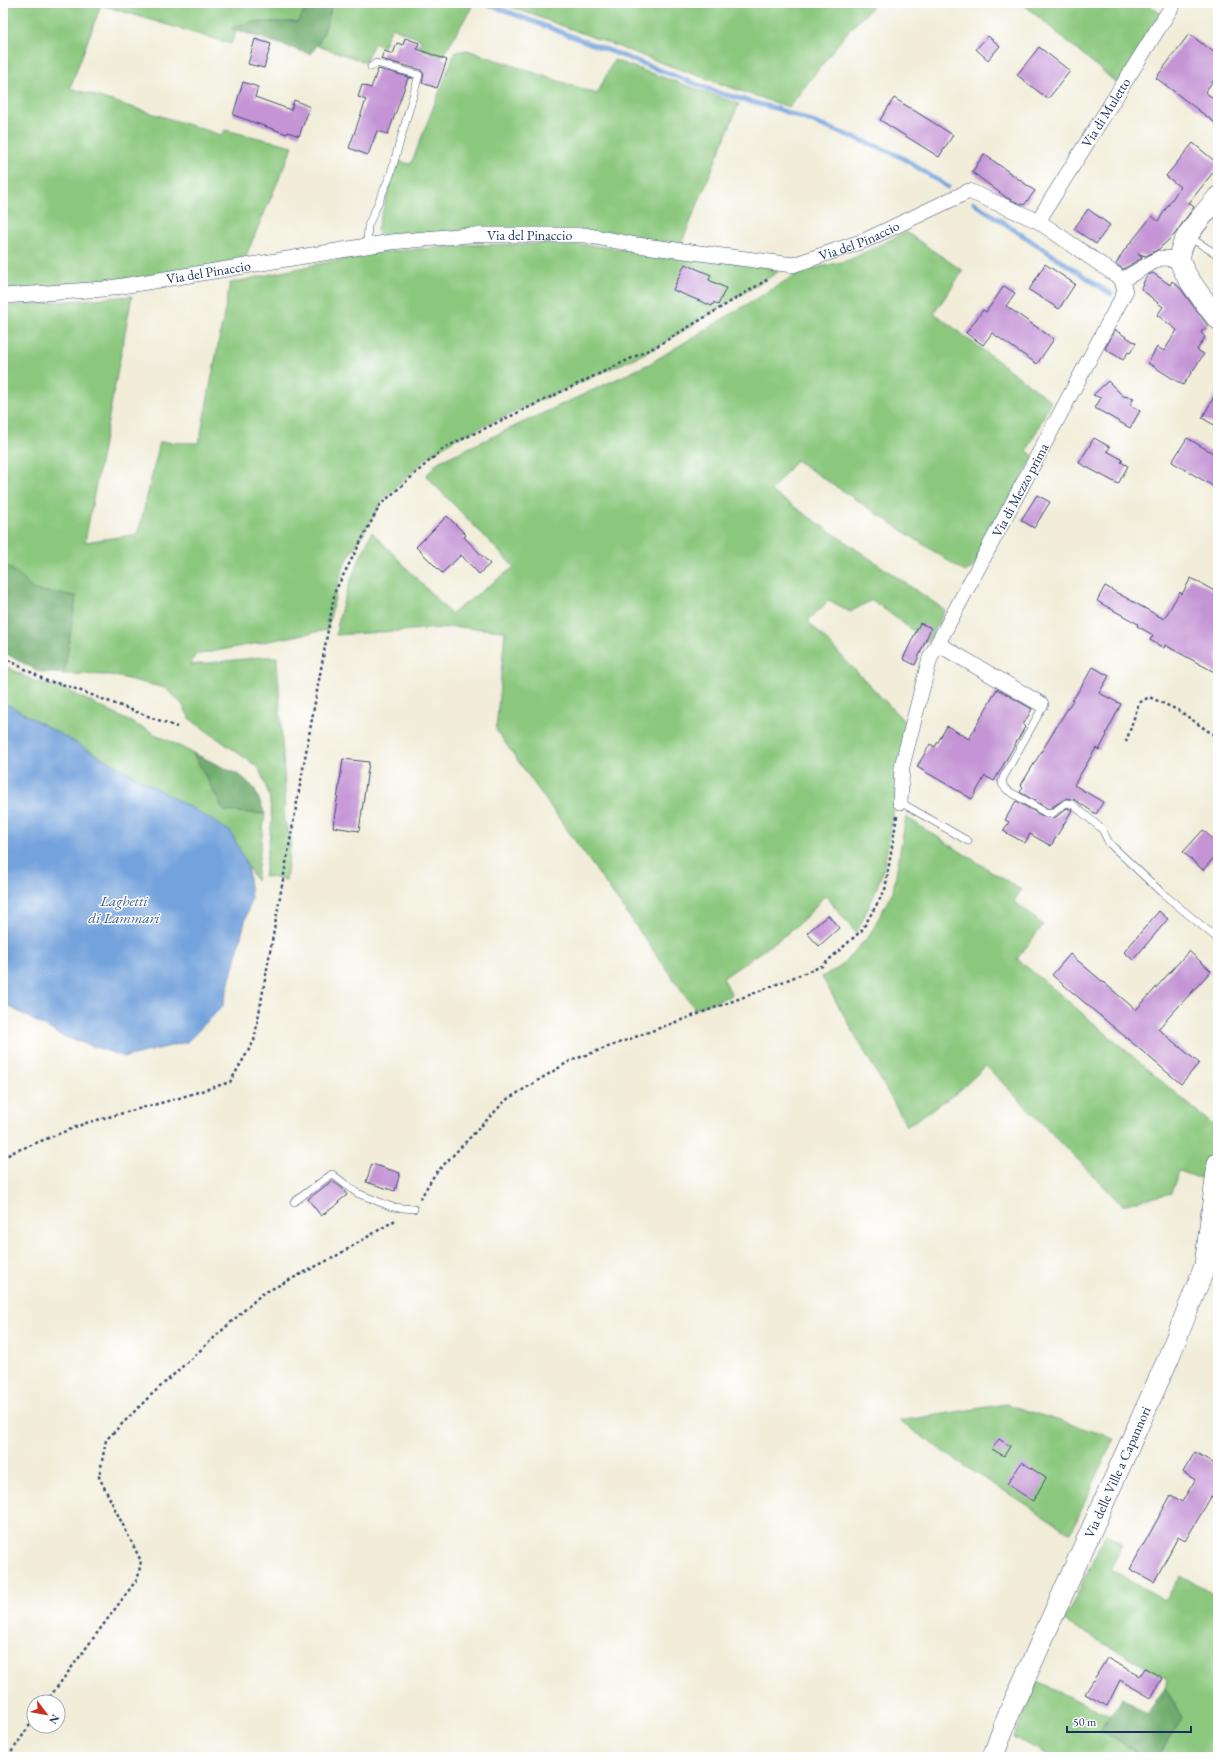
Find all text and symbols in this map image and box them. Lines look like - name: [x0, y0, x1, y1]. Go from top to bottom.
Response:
- street label: Via di Muletto: [1077, 74, 1134, 151]
- street label: Via del Pinaccio: [816, 216, 902, 265]
- street label: Via del Pinaccio: [487, 226, 572, 244]
- street label: Via del Pinaccio: [165, 256, 252, 288]
- street label: Via di Mezzo prima: [988, 439, 1053, 540]
- water label: Laghetti di Lammari: [88, 891, 160, 927]
- street label: Via delle Ville a Capannori: [1080, 1403, 1155, 1541]
- north arrow: [26, 1694, 66, 1734]
- scale bar: [1067, 1708, 1191, 1734]
- text: N: [46, 1712, 63, 1727]
- text: 50 m: [1073, 1714, 1097, 1730]

